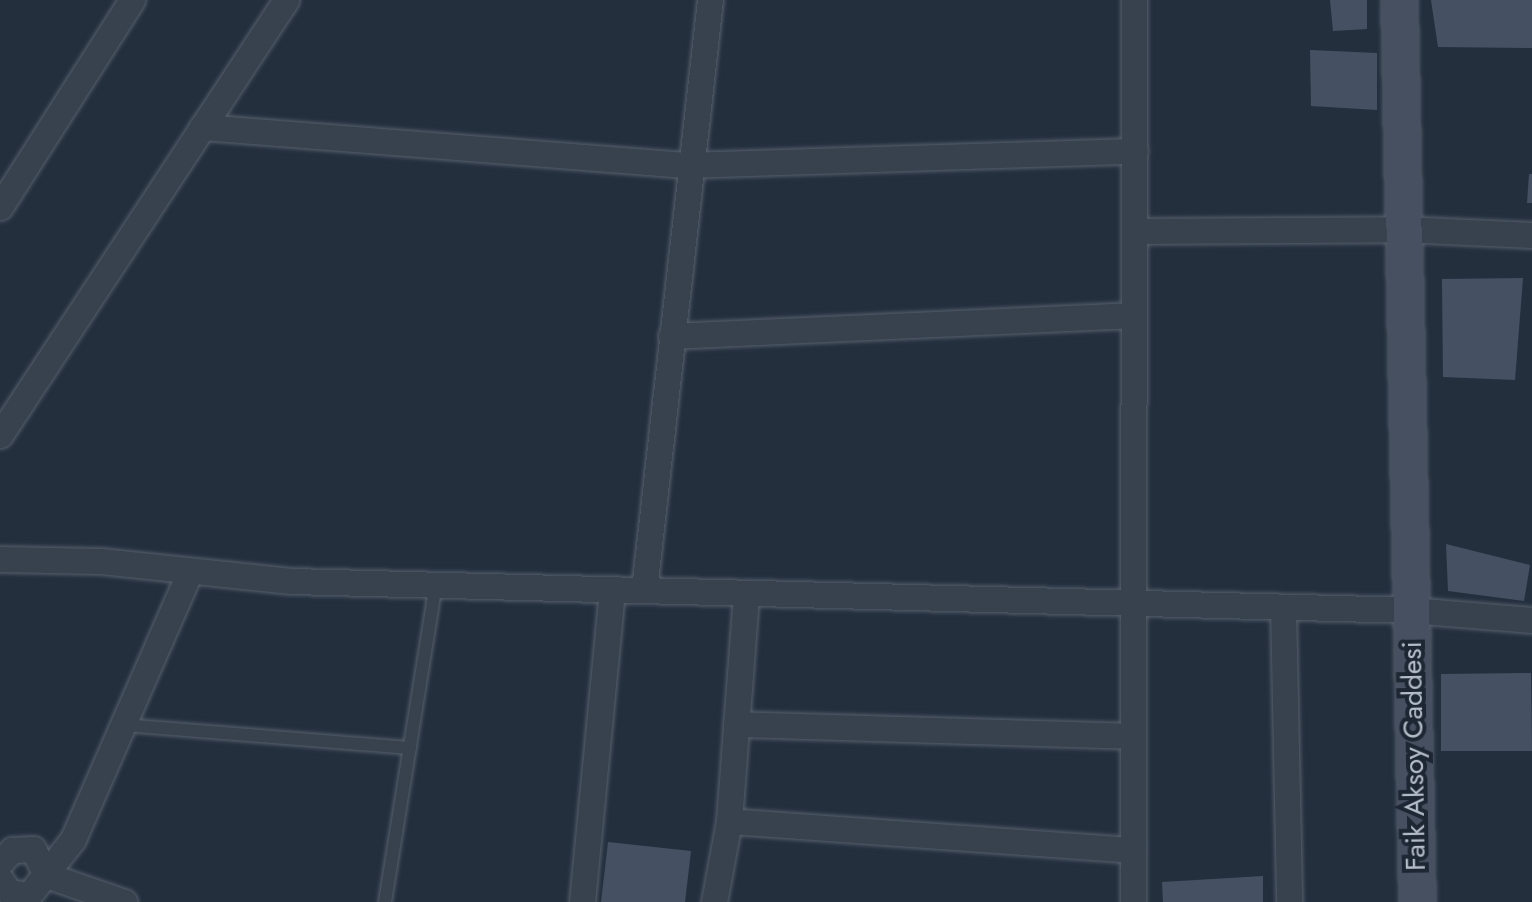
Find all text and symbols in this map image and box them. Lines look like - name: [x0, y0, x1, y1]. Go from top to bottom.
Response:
- street label: Faik Aksoy Caddesi: [1395, 641, 1433, 871]

